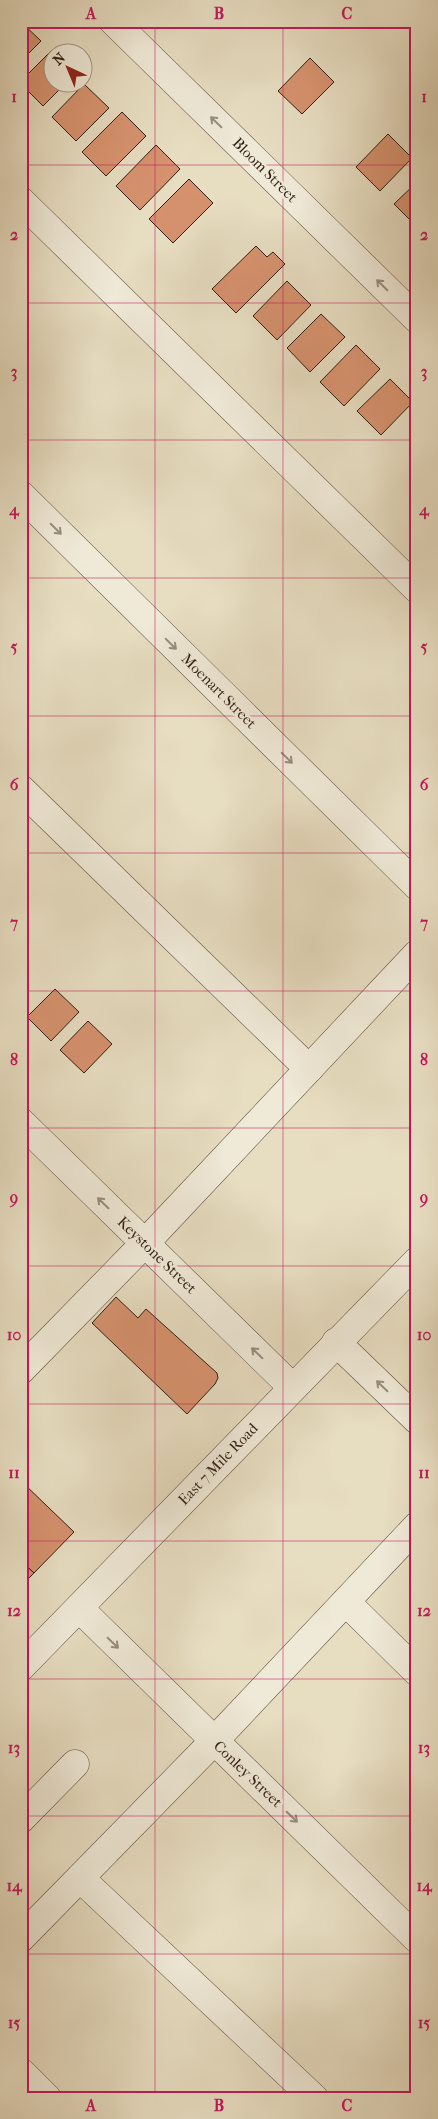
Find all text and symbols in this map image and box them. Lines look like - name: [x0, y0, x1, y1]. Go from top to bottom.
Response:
- text: A: [85, 4, 97, 23]
- text: B: [214, 4, 224, 23]
- text: C: [342, 4, 353, 23]
- north arrow: [42, 42, 92, 92]
- text: N: [50, 49, 69, 69]
- text: 1: [11, 87, 17, 106]
- text: 1: [421, 87, 427, 106]
- one-way arrow: [210, 116, 223, 128]
- street label: Bloom Street: [229, 134, 302, 207]
- text: 2: [10, 225, 18, 244]
- text: 2: [420, 225, 428, 244]
- one-way arrow: [376, 279, 388, 291]
- text: 3: [11, 362, 17, 382]
- text: 3: [421, 362, 427, 382]
- text: 4: [8, 500, 20, 520]
- text: 4: [418, 500, 430, 520]
- one-way arrow: [50, 523, 62, 536]
- text: 5: [11, 637, 18, 656]
- text: 5: [421, 637, 428, 656]
- one-way arrow: [165, 638, 178, 650]
- street label: Moenart Street: [178, 650, 261, 733]
- one-way arrow: [281, 752, 293, 764]
- text: 6: [10, 775, 19, 794]
- text: 6: [420, 775, 429, 794]
- text: 7: [9, 913, 18, 932]
- text: 7: [419, 913, 428, 932]
- text: 8: [10, 1050, 18, 1069]
- text: 8: [420, 1050, 428, 1069]
- text: 9: [9, 1188, 18, 1208]
- text: 9: [419, 1188, 428, 1208]
- one-way arrow: [97, 1197, 110, 1209]
- street label: Keystone Street: [114, 1213, 201, 1298]
- text: 10: [7, 1325, 21, 1344]
- text: 10: [417, 1325, 431, 1344]
- one-way arrow: [251, 1347, 264, 1359]
- one-way arrow: [376, 1380, 388, 1392]
- street label: East 7 Mile Road: [174, 1419, 262, 1509]
- text: 11: [8, 1463, 20, 1482]
- text: 11: [418, 1463, 430, 1482]
- text: 12: [7, 1601, 21, 1620]
- text: 12: [417, 1601, 431, 1620]
- one-way arrow: [107, 1636, 119, 1648]
- street label: Conley Street: [210, 1737, 286, 1812]
- text: 13: [8, 1738, 20, 1758]
- text: 13: [418, 1738, 430, 1758]
- one-way arrow: [286, 1811, 298, 1823]
- text: 14: [6, 1876, 23, 1896]
- text: 14: [416, 1876, 433, 1896]
- text: 15: [8, 2013, 20, 2032]
- text: 15: [418, 2013, 430, 2032]
- text: A: [85, 2096, 97, 2115]
- text: B: [214, 2096, 224, 2115]
- text: C: [342, 2096, 353, 2115]

